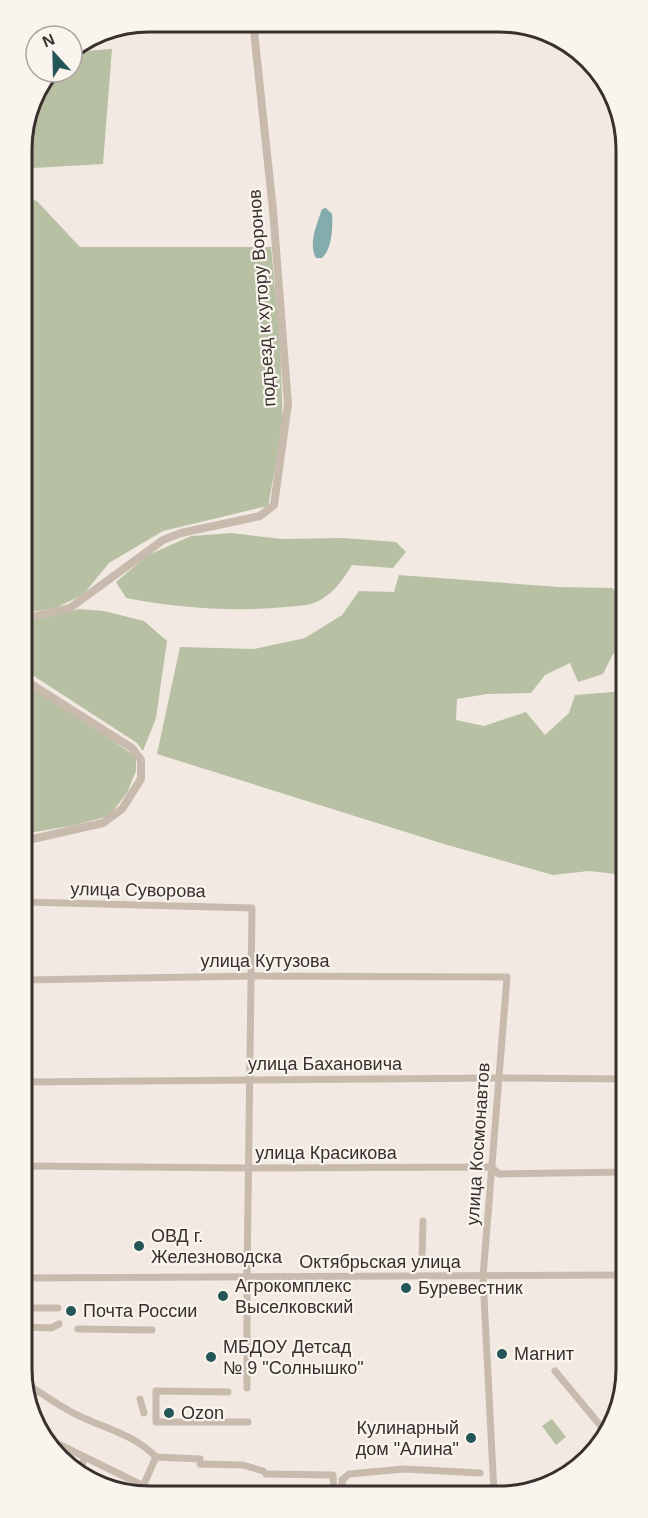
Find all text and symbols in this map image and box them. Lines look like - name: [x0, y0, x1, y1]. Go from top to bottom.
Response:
- north arrow: [24, 24, 84, 84]
- text: N: [40, 31, 57, 51]
- street label: подъезд к хутору Воронов: [244, 189, 280, 407]
- street label: улица Суворова: [70, 879, 207, 901]
- street label: улица Кутузова: [201, 951, 330, 971]
- street label: улица Бахановича: [248, 1054, 403, 1074]
- street label: улица Космонавтов: [462, 1062, 494, 1226]
- street label: улица Красикова: [255, 1143, 398, 1163]
- place label: ОВД г. Железноводска: [151, 1226, 283, 1267]
- marker: ОВД г. Железноводска: [132, 1239, 146, 1253]
- street label: Октябрьская улица: [299, 1252, 462, 1272]
- place label: Агрокомплекс Выселковский: [235, 1276, 353, 1317]
- place label: Буревестник: [418, 1278, 523, 1298]
- marker: Буревестник: [399, 1281, 413, 1295]
- marker: Агрокомплекс Выселковский: [216, 1289, 230, 1303]
- place label: Почта России: [83, 1301, 197, 1321]
- marker: Почта России: [64, 1304, 78, 1318]
- place label: МБДОУ Детсад № 9 "Солнышко": [223, 1337, 364, 1378]
- place label: Магнит: [514, 1344, 574, 1364]
- marker: Магнит: [495, 1347, 509, 1361]
- marker: МБДОУ Детсад № 9 "Солнышко": [204, 1350, 218, 1364]
- place label: Ozon: [181, 1403, 224, 1423]
- marker: Ozon: [162, 1406, 176, 1420]
- place label: Кулинарный дом "Алина": [356, 1418, 459, 1459]
- marker: Кулинарный дом "Алина": [464, 1431, 478, 1445]

